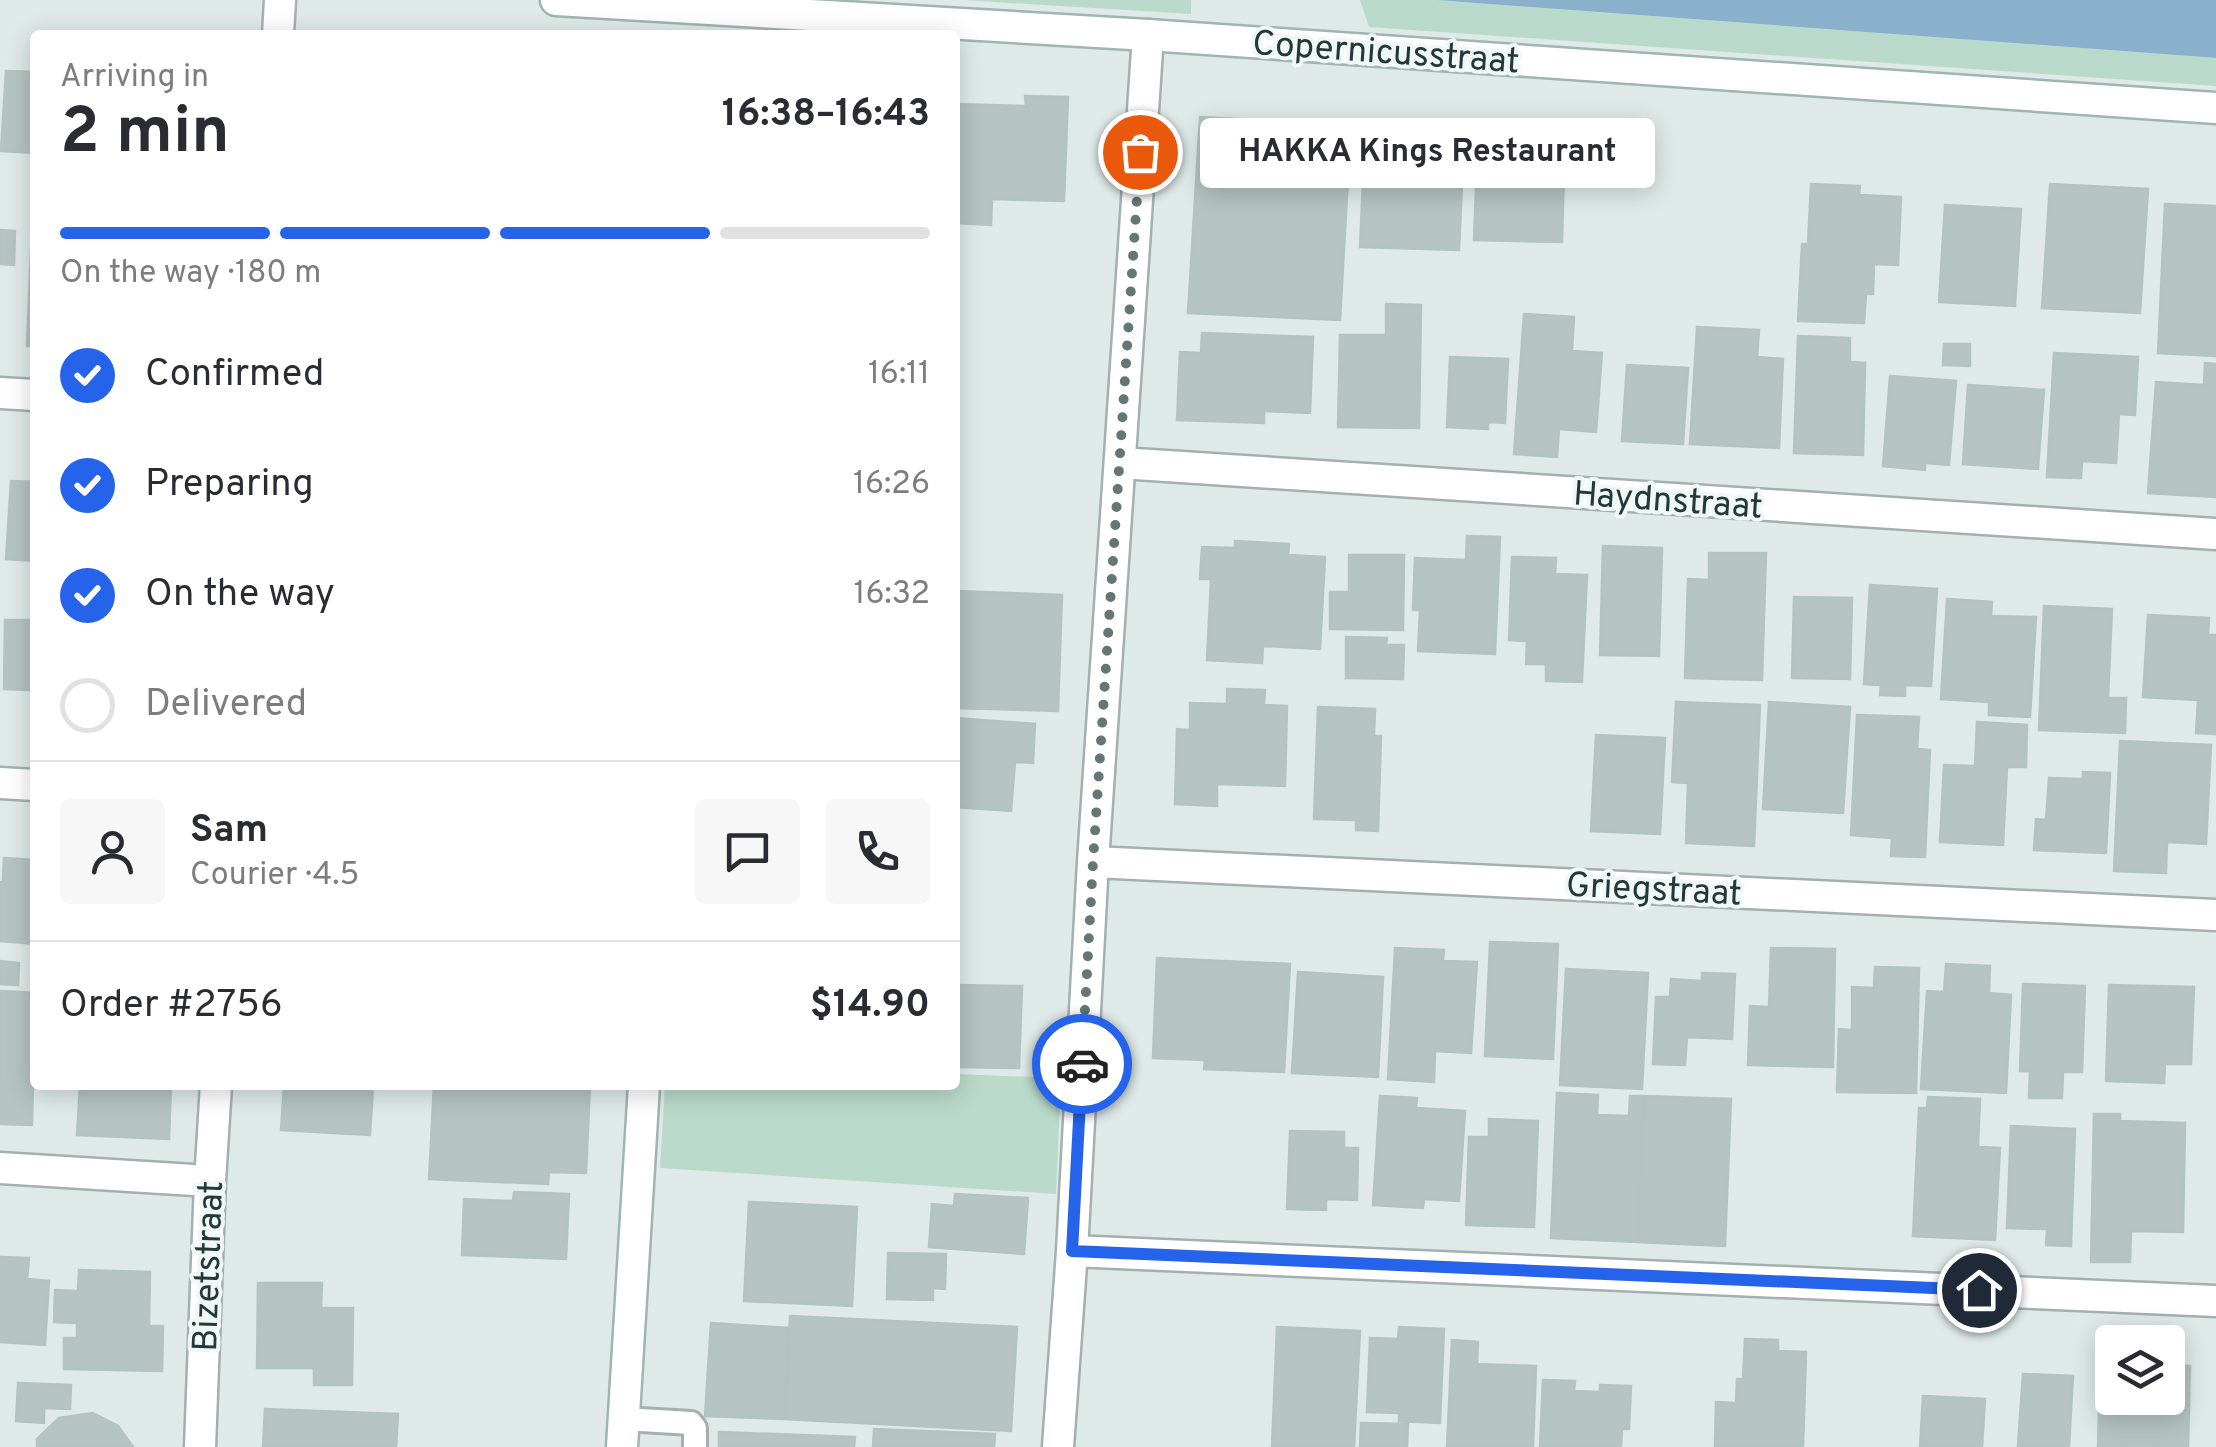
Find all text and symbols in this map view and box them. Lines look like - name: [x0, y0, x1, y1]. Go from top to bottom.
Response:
- street label: Copernicusstraat: [1251, 23, 1521, 85]
- text: Arriving in: [60, 58, 209, 98]
- text: 16:38–16:43: [722, 91, 930, 140]
- text: 2 min: [60, 94, 230, 176]
- pin: [1098, 110, 1183, 195]
- callout: HAKKA Kings Restaurant: [1200, 117, 1655, 187]
- icon: bag: [1113, 125, 1168, 180]
- text: HAKKA Kings Restaurant: [1238, 133, 1617, 173]
- text: On the way · 180 m: [60, 254, 321, 294]
- icon: check: [60, 348, 115, 403]
- text: Confirmed: [145, 351, 324, 400]
- text: 16:11: [868, 355, 930, 395]
- icon: check: [60, 458, 115, 513]
- text: Preparing: [145, 461, 314, 510]
- text: 16:26: [853, 465, 930, 505]
- street label: Haydnstraat: [1571, 473, 1764, 531]
- icon: check: [60, 568, 115, 623]
- text: On the way: [145, 571, 335, 620]
- text: 16:32: [854, 575, 930, 615]
- text: Delivered: [145, 681, 307, 730]
- button: person: [60, 799, 165, 904]
- button: chat: [695, 799, 800, 904]
- button: phone: [825, 799, 930, 904]
- text: Sam: [190, 807, 268, 856]
- text: Courier · 4.5: [190, 856, 359, 896]
- street label: Griegstraat: [1565, 864, 1743, 918]
- text: Order #2756: [60, 982, 283, 1031]
- text: $14.90: [810, 982, 930, 1031]
- courier: [1032, 1014, 1132, 1114]
- icon: car: [1055, 1037, 1110, 1092]
- street label: Bizetstraat: [185, 1180, 235, 1352]
- pin: [1937, 1248, 2022, 1333]
- icon: home: [1952, 1263, 2007, 1318]
- map controls: [2095, 1325, 2185, 1415]
- button: layers: [2095, 1325, 2185, 1415]

